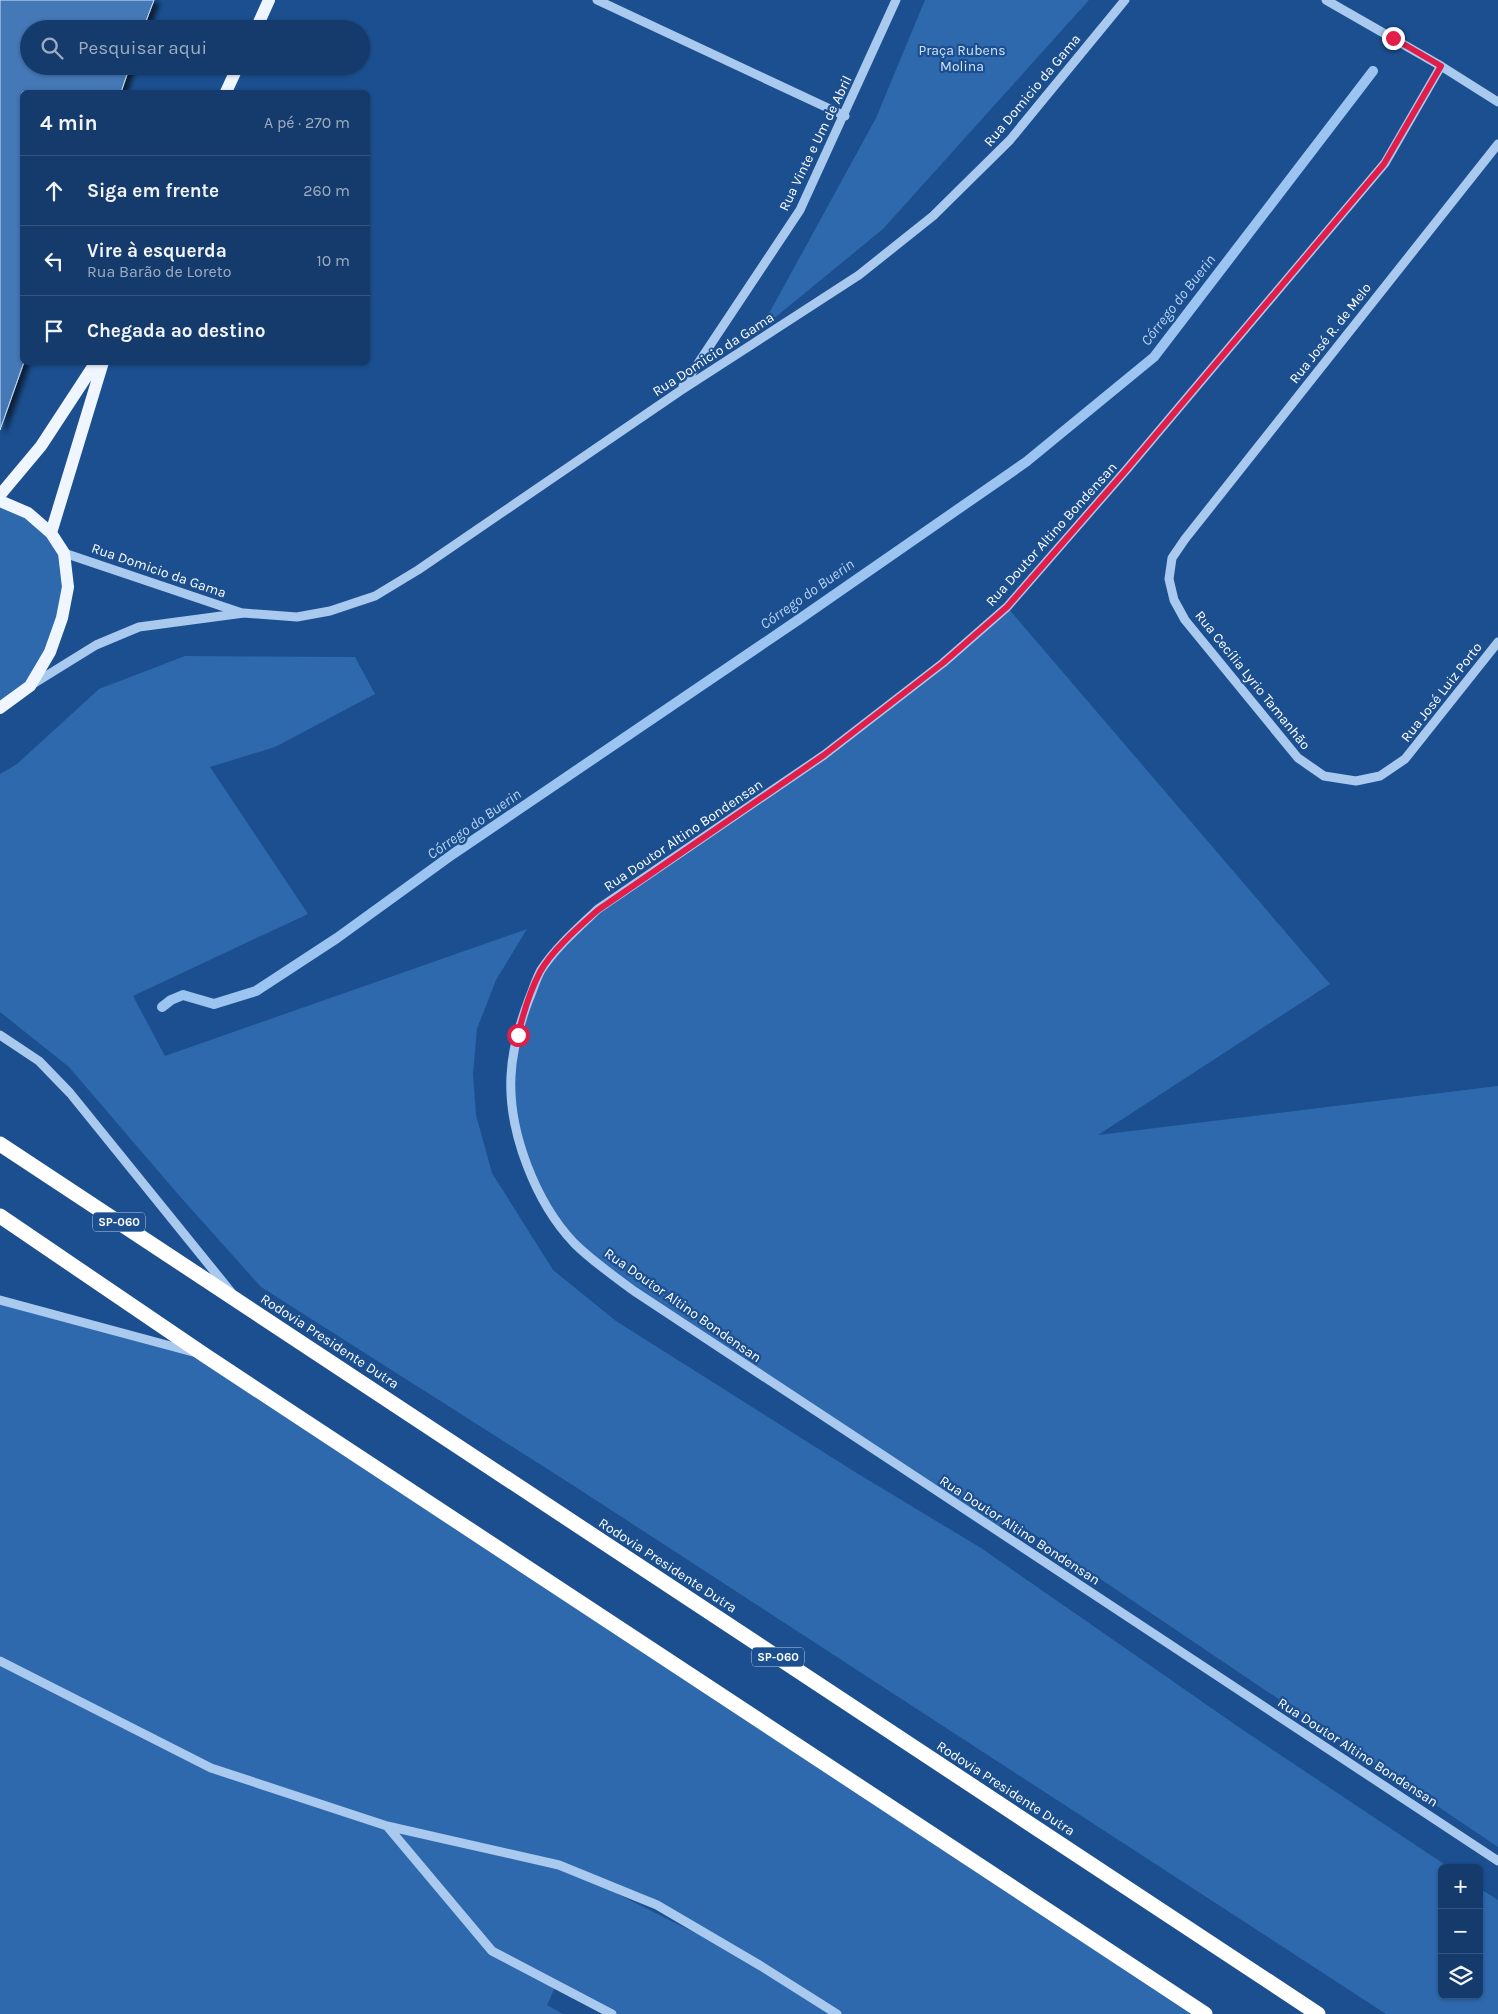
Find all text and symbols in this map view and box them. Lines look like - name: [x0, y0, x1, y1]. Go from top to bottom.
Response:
- search box: [20, 20, 370, 75]
- route end: [1382, 27, 1405, 50]
- street label: Rua Domicio da Gama: [980, 31, 1084, 150]
- icon: search: [38, 34, 66, 62]
- text: Pesquisar aqui: [78, 37, 207, 59]
- park label: Praça Rubens Molina: [918, 42, 1006, 75]
- street label: Rua Vinte e Um de Abril: [775, 73, 856, 214]
- text: 4 min: [40, 111, 98, 135]
- text: A pé · 270 m: [264, 113, 350, 132]
- icon: ahead: [40, 177, 68, 205]
- text: Siga em frente: [87, 180, 219, 202]
- text: 260 m: [303, 181, 350, 200]
- text: Vire à esquerda: [87, 240, 227, 262]
- icon: left: [40, 247, 68, 275]
- text: 10 m: [316, 251, 350, 270]
- water label: Córrego do Buerin: [1137, 251, 1219, 349]
- text: Rua Barão de Loreto: [87, 262, 231, 281]
- street label: Rua José R. de Melo: [1286, 280, 1375, 387]
- street label: Rua Domicio da Gama: [649, 309, 777, 400]
- icon: arrive: [40, 317, 68, 345]
- text: Chegada ao destino: [87, 320, 265, 342]
- street label: Rua Doutor Altino Bondensan: [982, 459, 1121, 610]
- street label: Rua Domicio da Gama: [89, 539, 228, 602]
- water label: Córrego do Buerin: [757, 555, 857, 633]
- street label: Rua Cecília Lyrio Tamanhão: [1191, 607, 1314, 753]
- street label: Rua José Luiz Porto: [1397, 639, 1486, 746]
- street label: Rua Doutor Altino Bondensan: [601, 776, 766, 895]
- water label: Córrego do Buerin: [424, 785, 524, 863]
- route start: [507, 1024, 530, 1047]
- road number: SP-060: [93, 1212, 145, 1232]
- street label: Rua Doutor Altino Bondensan: [601, 1245, 765, 1366]
- street label: Rodovia Presidente Dutra: [257, 1290, 402, 1393]
- street label: Rua Doutor Altino Bondensan: [936, 1472, 1103, 1589]
- street label: Rodovia Presidente Dutra: [595, 1514, 740, 1617]
- road number: SP-060: [752, 1648, 804, 1666]
- street label: Rua Doutor Altino Bondensan: [1274, 1694, 1441, 1811]
- street label: Rodovia Presidente Dutra: [933, 1737, 1078, 1840]
- map controls: [1438, 1864, 1483, 1999]
- button: +: [1438, 1864, 1483, 1909]
- button: −: [1438, 1909, 1483, 1954]
- button: layers: [1438, 1954, 1483, 1999]

